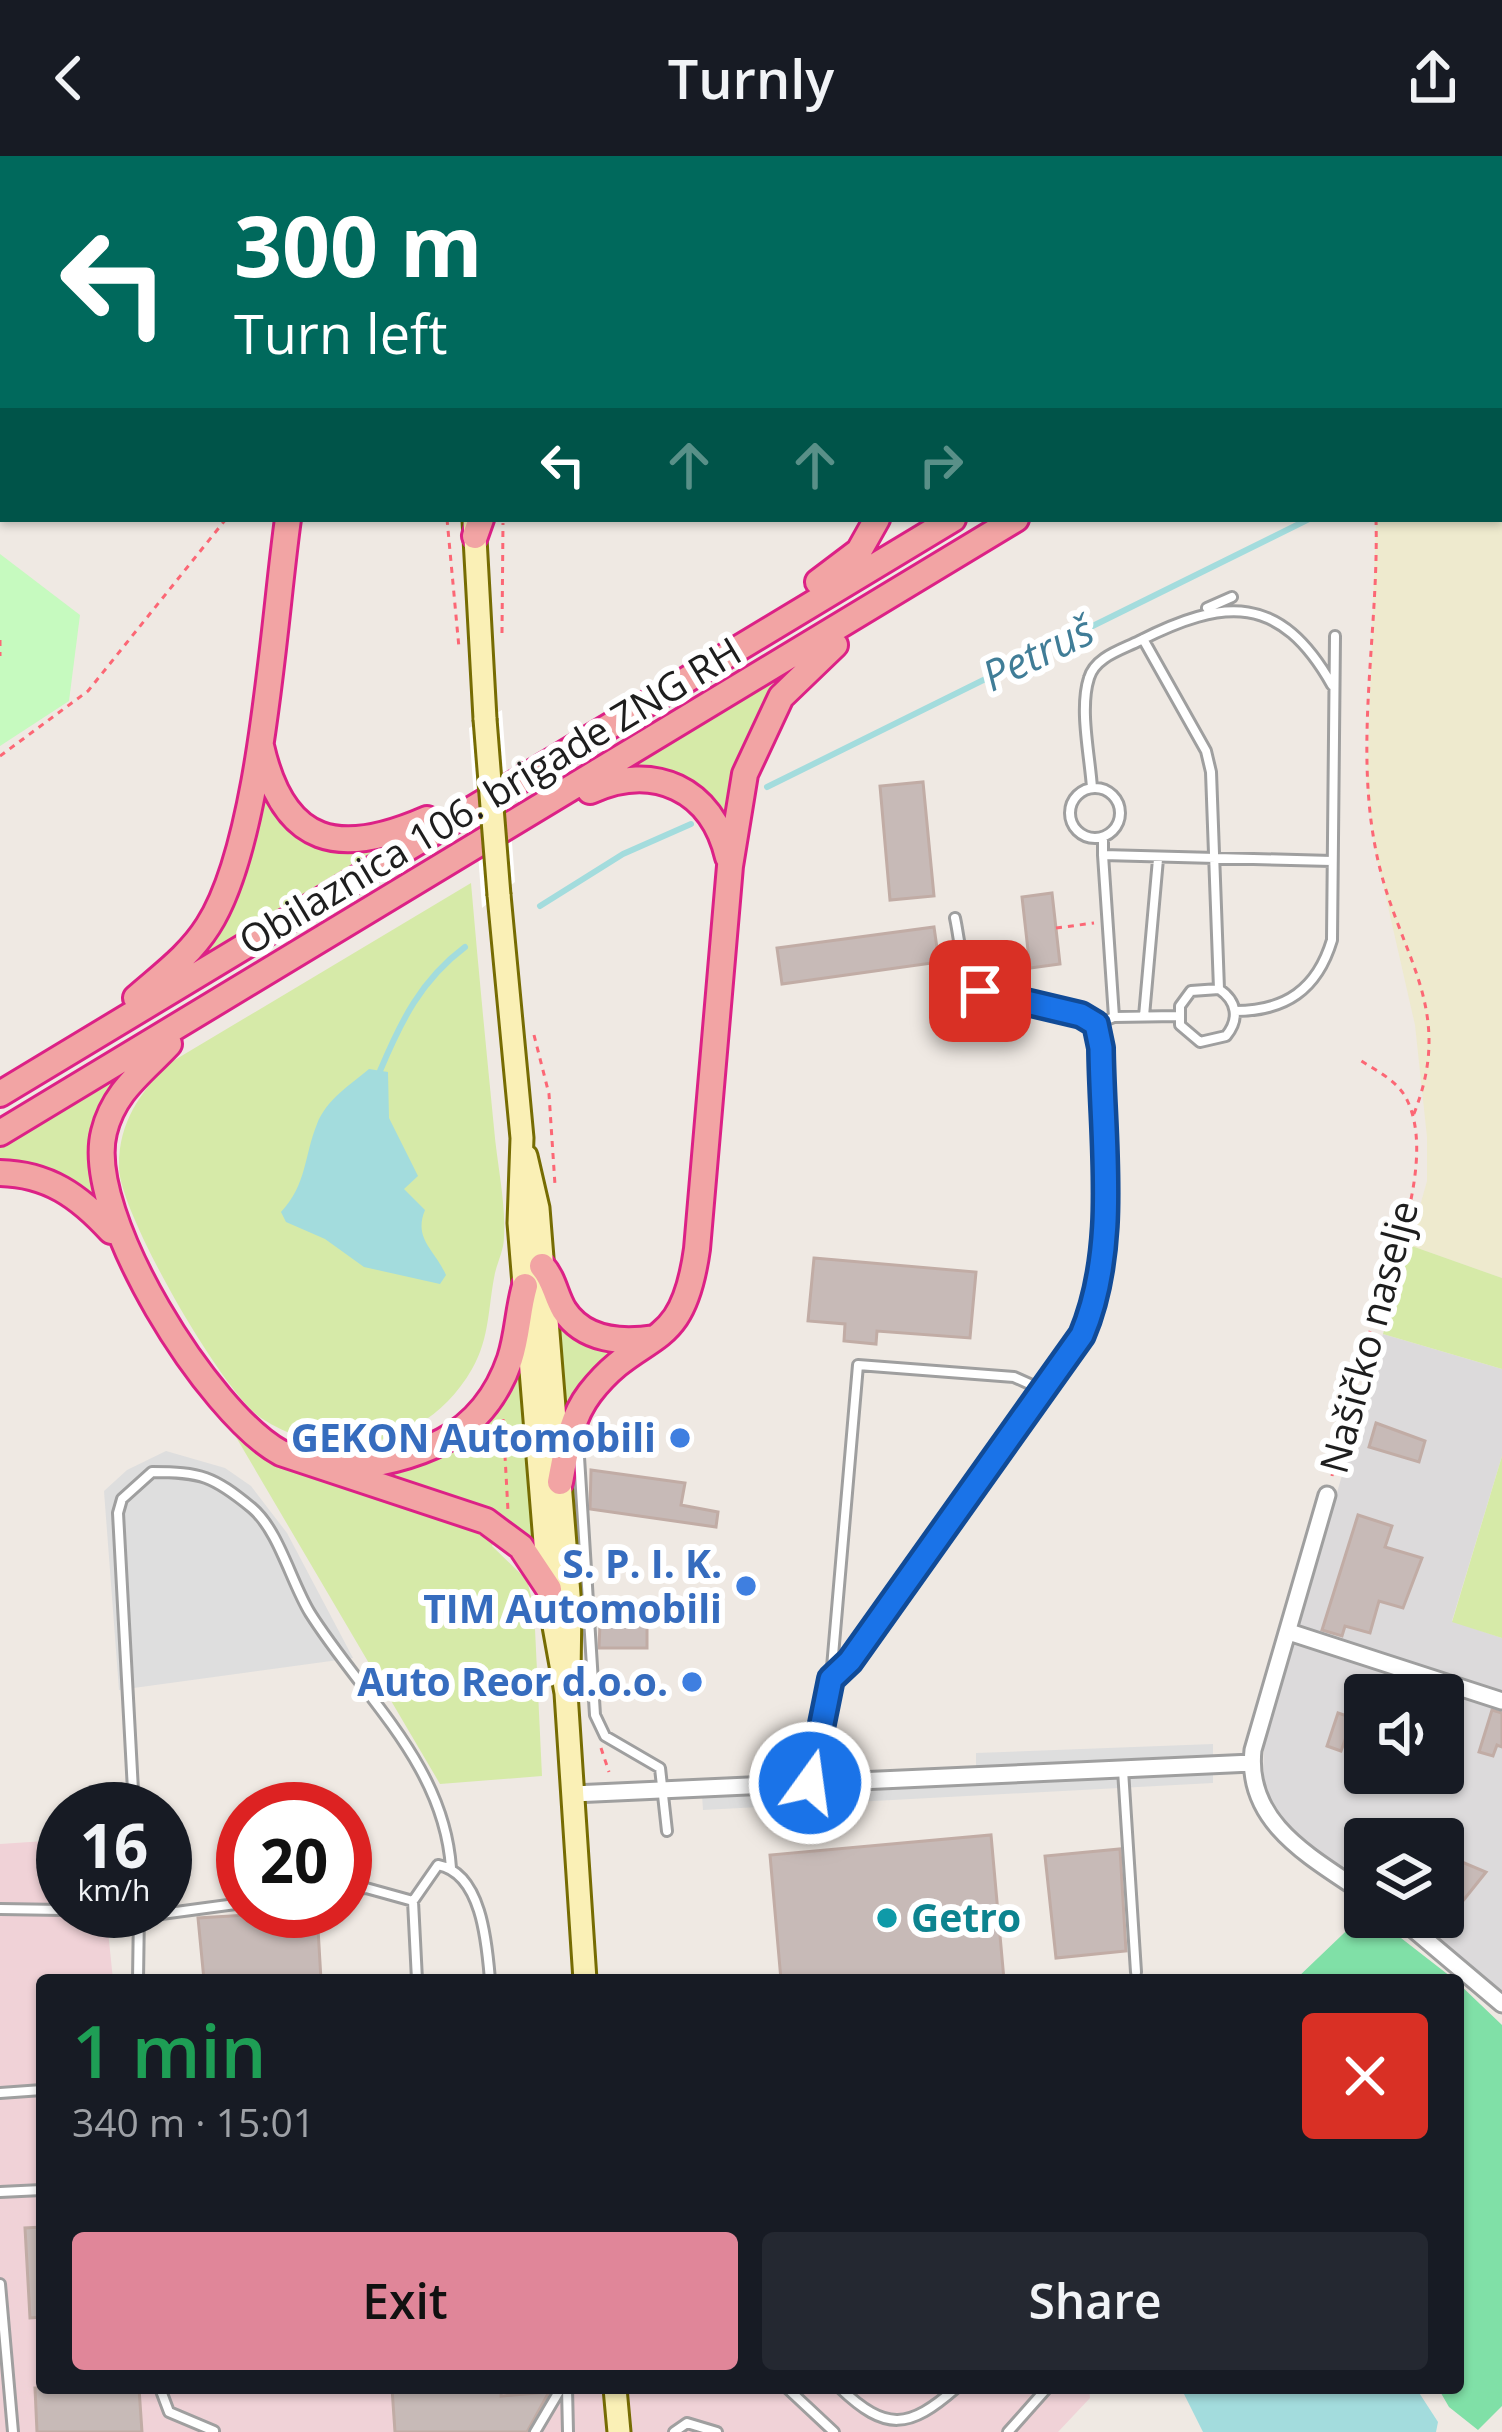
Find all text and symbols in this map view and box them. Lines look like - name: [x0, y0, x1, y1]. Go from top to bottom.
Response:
- text: Turnly: [668, 41, 834, 115]
- icon: back: [36, 45, 102, 111]
- icon: share: [1400, 45, 1466, 111]
- text: 300 m: [234, 187, 482, 302]
- icon: left: [36, 204, 192, 360]
- text: Turn left: [234, 296, 447, 370]
- icon: left: [530, 432, 596, 498]
- icon: ahead: [656, 432, 722, 498]
- icon: ahead: [782, 432, 848, 498]
- icon: right: [908, 432, 974, 498]
- water label: Petruš: [972, 599, 1104, 703]
- street label: Obilaznica 106. brigade ZNG RH: [228, 623, 750, 966]
- pin: [929, 940, 1031, 1042]
- icon: arrive: [947, 958, 1013, 1024]
- street label: Našičko naselje: [1306, 1195, 1429, 1479]
- place label: GEKON Automobili: [291, 1410, 656, 1463]
- marker: GEKON Automobili: [667, 1425, 693, 1451]
- place label: S. P. I. K. TIM Automobili: [423, 1536, 722, 1634]
- marker: S. P. I. K. TIM Automobili: [733, 1573, 759, 1599]
- place label: Auto Reor d.o.o.: [357, 1654, 668, 1707]
- marker: Auto Reor d.o.o.: [679, 1669, 705, 1695]
- map controls: [1344, 1674, 1464, 1938]
- button: sound: [1344, 1674, 1464, 1794]
- position arrow: [747, 1720, 873, 1846]
- speed limit sign: 20: [216, 1782, 372, 1938]
- text: 16: [80, 1804, 148, 1886]
- button: layers: [1344, 1818, 1464, 1938]
- text: km/h: [78, 1869, 150, 1910]
- place label: Getro: [911, 1890, 1021, 1943]
- marker: Getro: [874, 1905, 900, 1931]
- text: 1 min: [72, 2001, 266, 2099]
- button: close: [1302, 2013, 1428, 2139]
- text: 340 m · 15:01: [72, 2095, 315, 2148]
- button: Exit: [72, 2232, 738, 2370]
- button: Share: [762, 2232, 1428, 2370]

